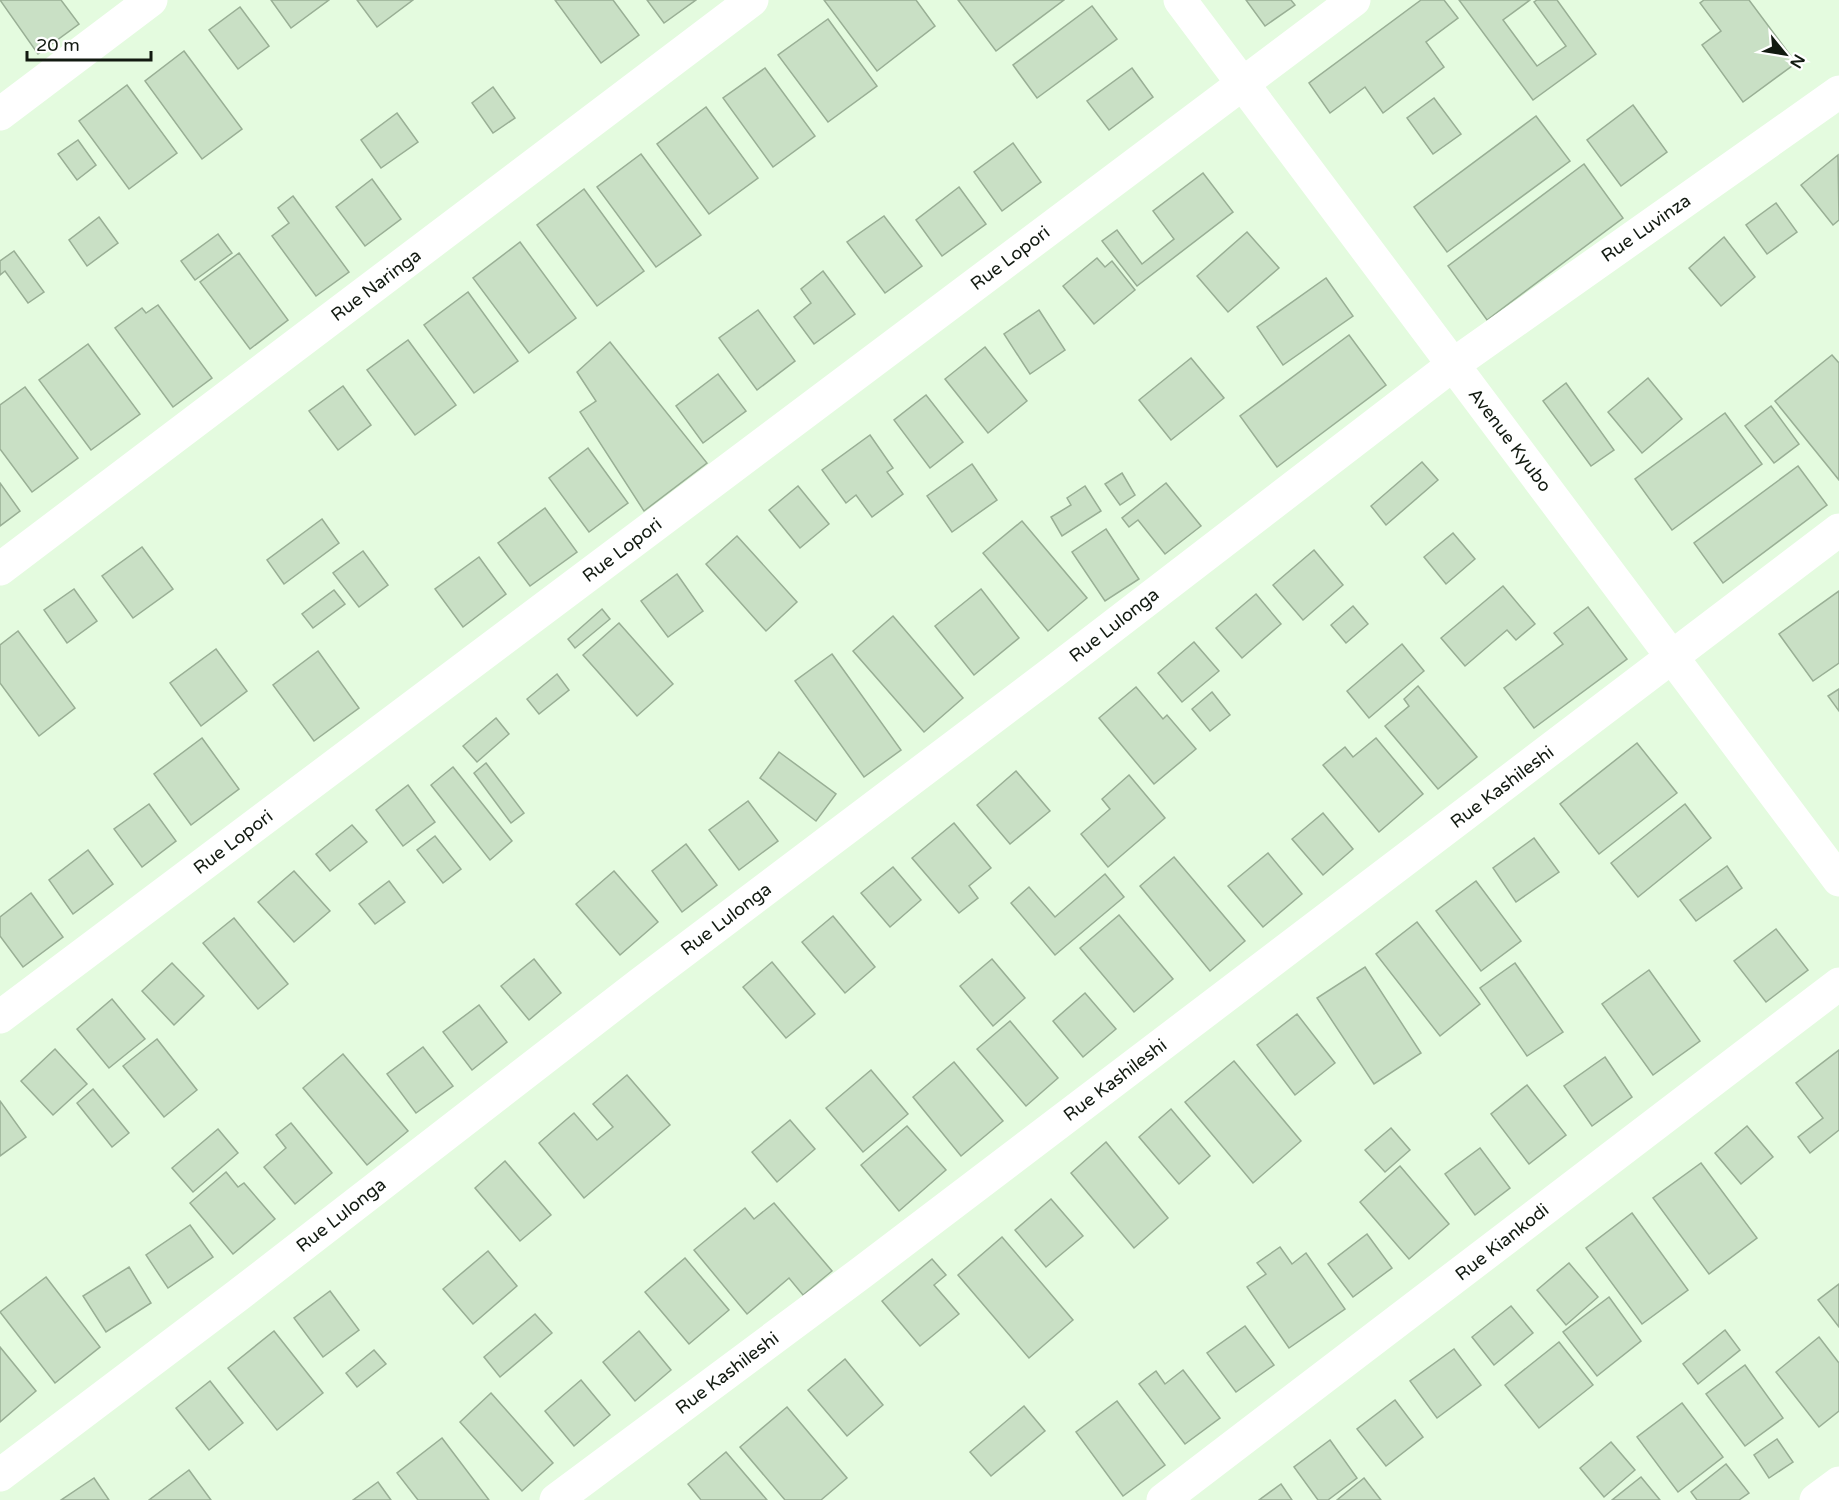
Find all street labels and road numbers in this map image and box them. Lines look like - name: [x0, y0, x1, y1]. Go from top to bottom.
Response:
- street label: Rue Luvinza: [1597, 189, 1695, 267]
- street label: Rue Lopori: [966, 221, 1054, 295]
- street label: Rue Naringa: [327, 244, 425, 326]
- street label: Avenue Kyubo: [1464, 384, 1556, 496]
- street label: Rue Lopori: [578, 513, 666, 587]
- street label: Rue Lulonga: [1065, 583, 1163, 667]
- street label: Rue Kashileshi: [1446, 741, 1558, 833]
- street label: Rue Lopori: [189, 805, 277, 879]
- street label: Rue Lulonga: [676, 878, 776, 960]
- street label: Rue Kashileshi: [1059, 1034, 1171, 1126]
- street label: Rue Lulonga: [292, 1173, 390, 1257]
- street label: Rue Kiankodi: [1451, 1199, 1553, 1285]
- street label: Rue Kashileshi: [671, 1327, 783, 1419]

